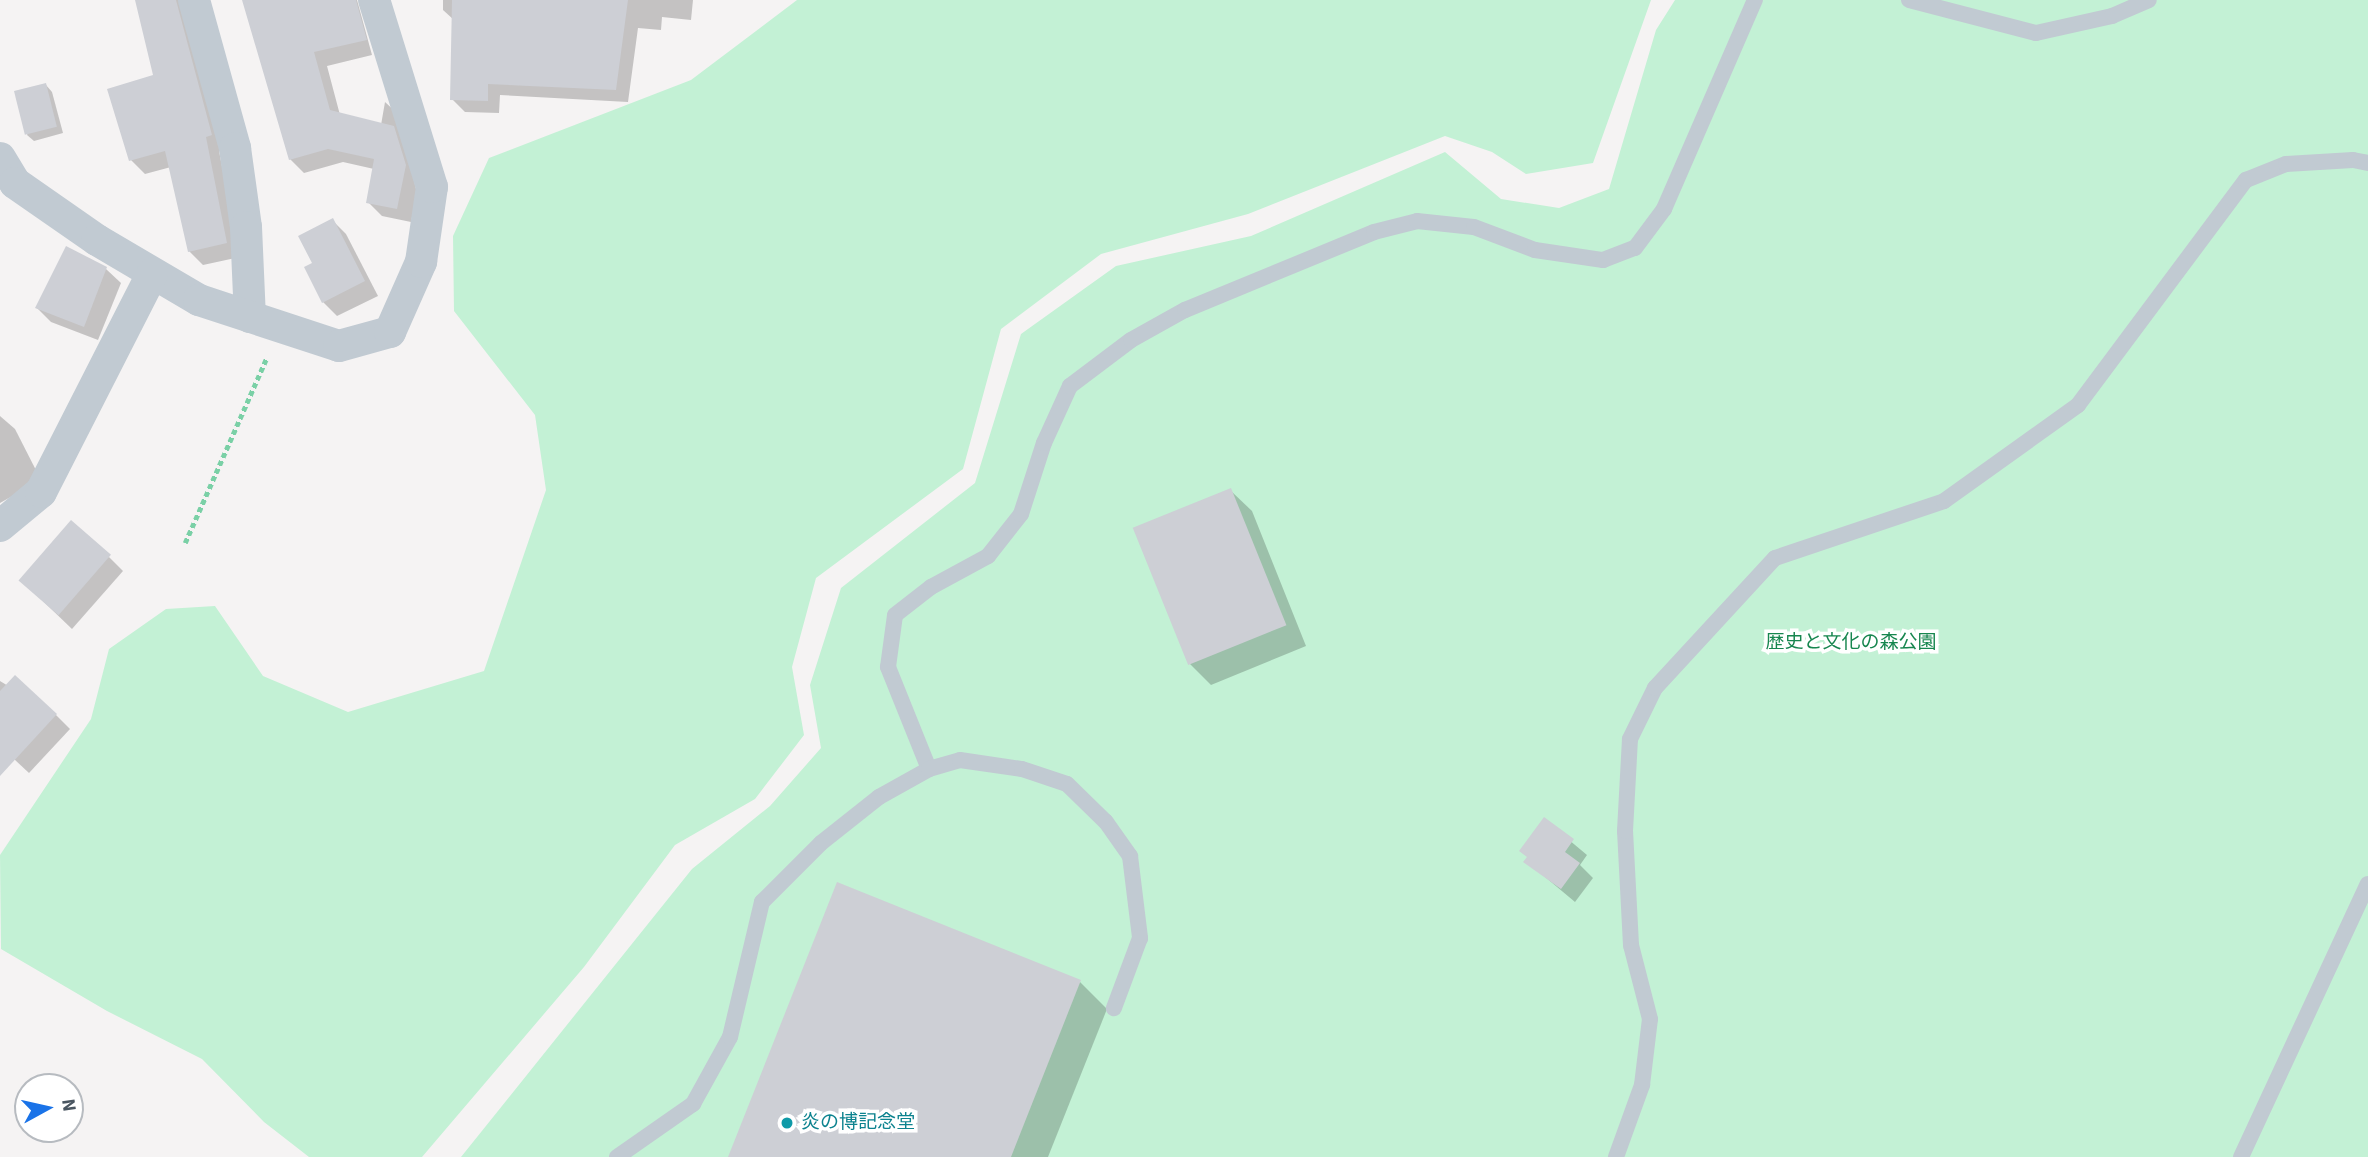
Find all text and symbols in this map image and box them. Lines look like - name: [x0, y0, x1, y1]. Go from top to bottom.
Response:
- park label: 歴史と文化の森公園: [1766, 632, 1936, 654]
- north arrow: [14, 1073, 84, 1143]
- text: N: [54, 1097, 83, 1113]
- place label: 炎の博記念堂: [801, 1112, 915, 1134]
- marker: 炎の博記念堂: [779, 1115, 795, 1131]

